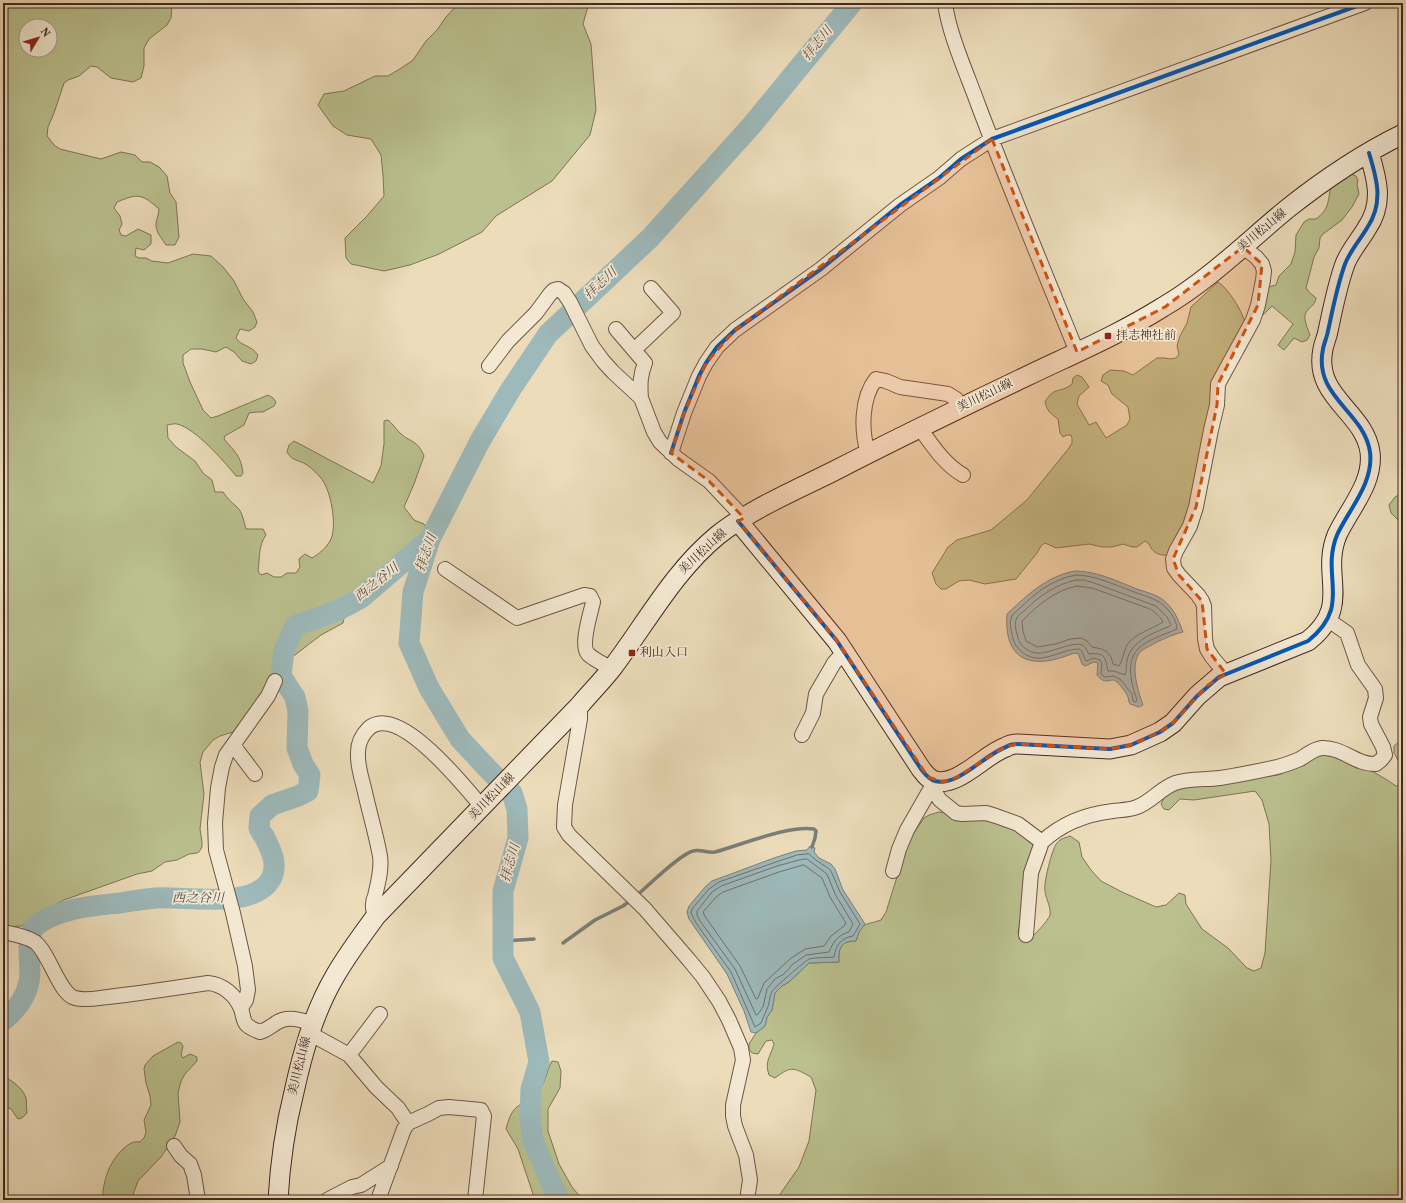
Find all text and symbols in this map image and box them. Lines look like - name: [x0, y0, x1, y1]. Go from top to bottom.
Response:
- north arrow: [18, 18, 58, 58]
- water label: 拝志川: [799, 22, 839, 65]
- text: N: [36, 25, 53, 41]
- street label: 美川松山線: [1234, 206, 1290, 256]
- water label: 拝志川: [581, 263, 623, 304]
- place label: 拝志神社前: [1116, 328, 1176, 344]
- marker: 拝志神社前: [1103, 331, 1113, 341]
- street label: 美川松山線: [955, 376, 1015, 416]
- street label: 美川松山線: [676, 526, 730, 578]
- water label: 拝志川: [412, 530, 443, 574]
- water label: 西之谷川: [351, 558, 404, 606]
- place label: 利山入口: [640, 645, 688, 661]
- marker: 利山入口: [627, 648, 637, 658]
- street label: 美川松山線: [465, 770, 519, 824]
- water label: 拝志川: [497, 840, 526, 884]
- water label: 西之谷川: [172, 890, 226, 908]
- street label: 美川松山線: [285, 1035, 315, 1097]

